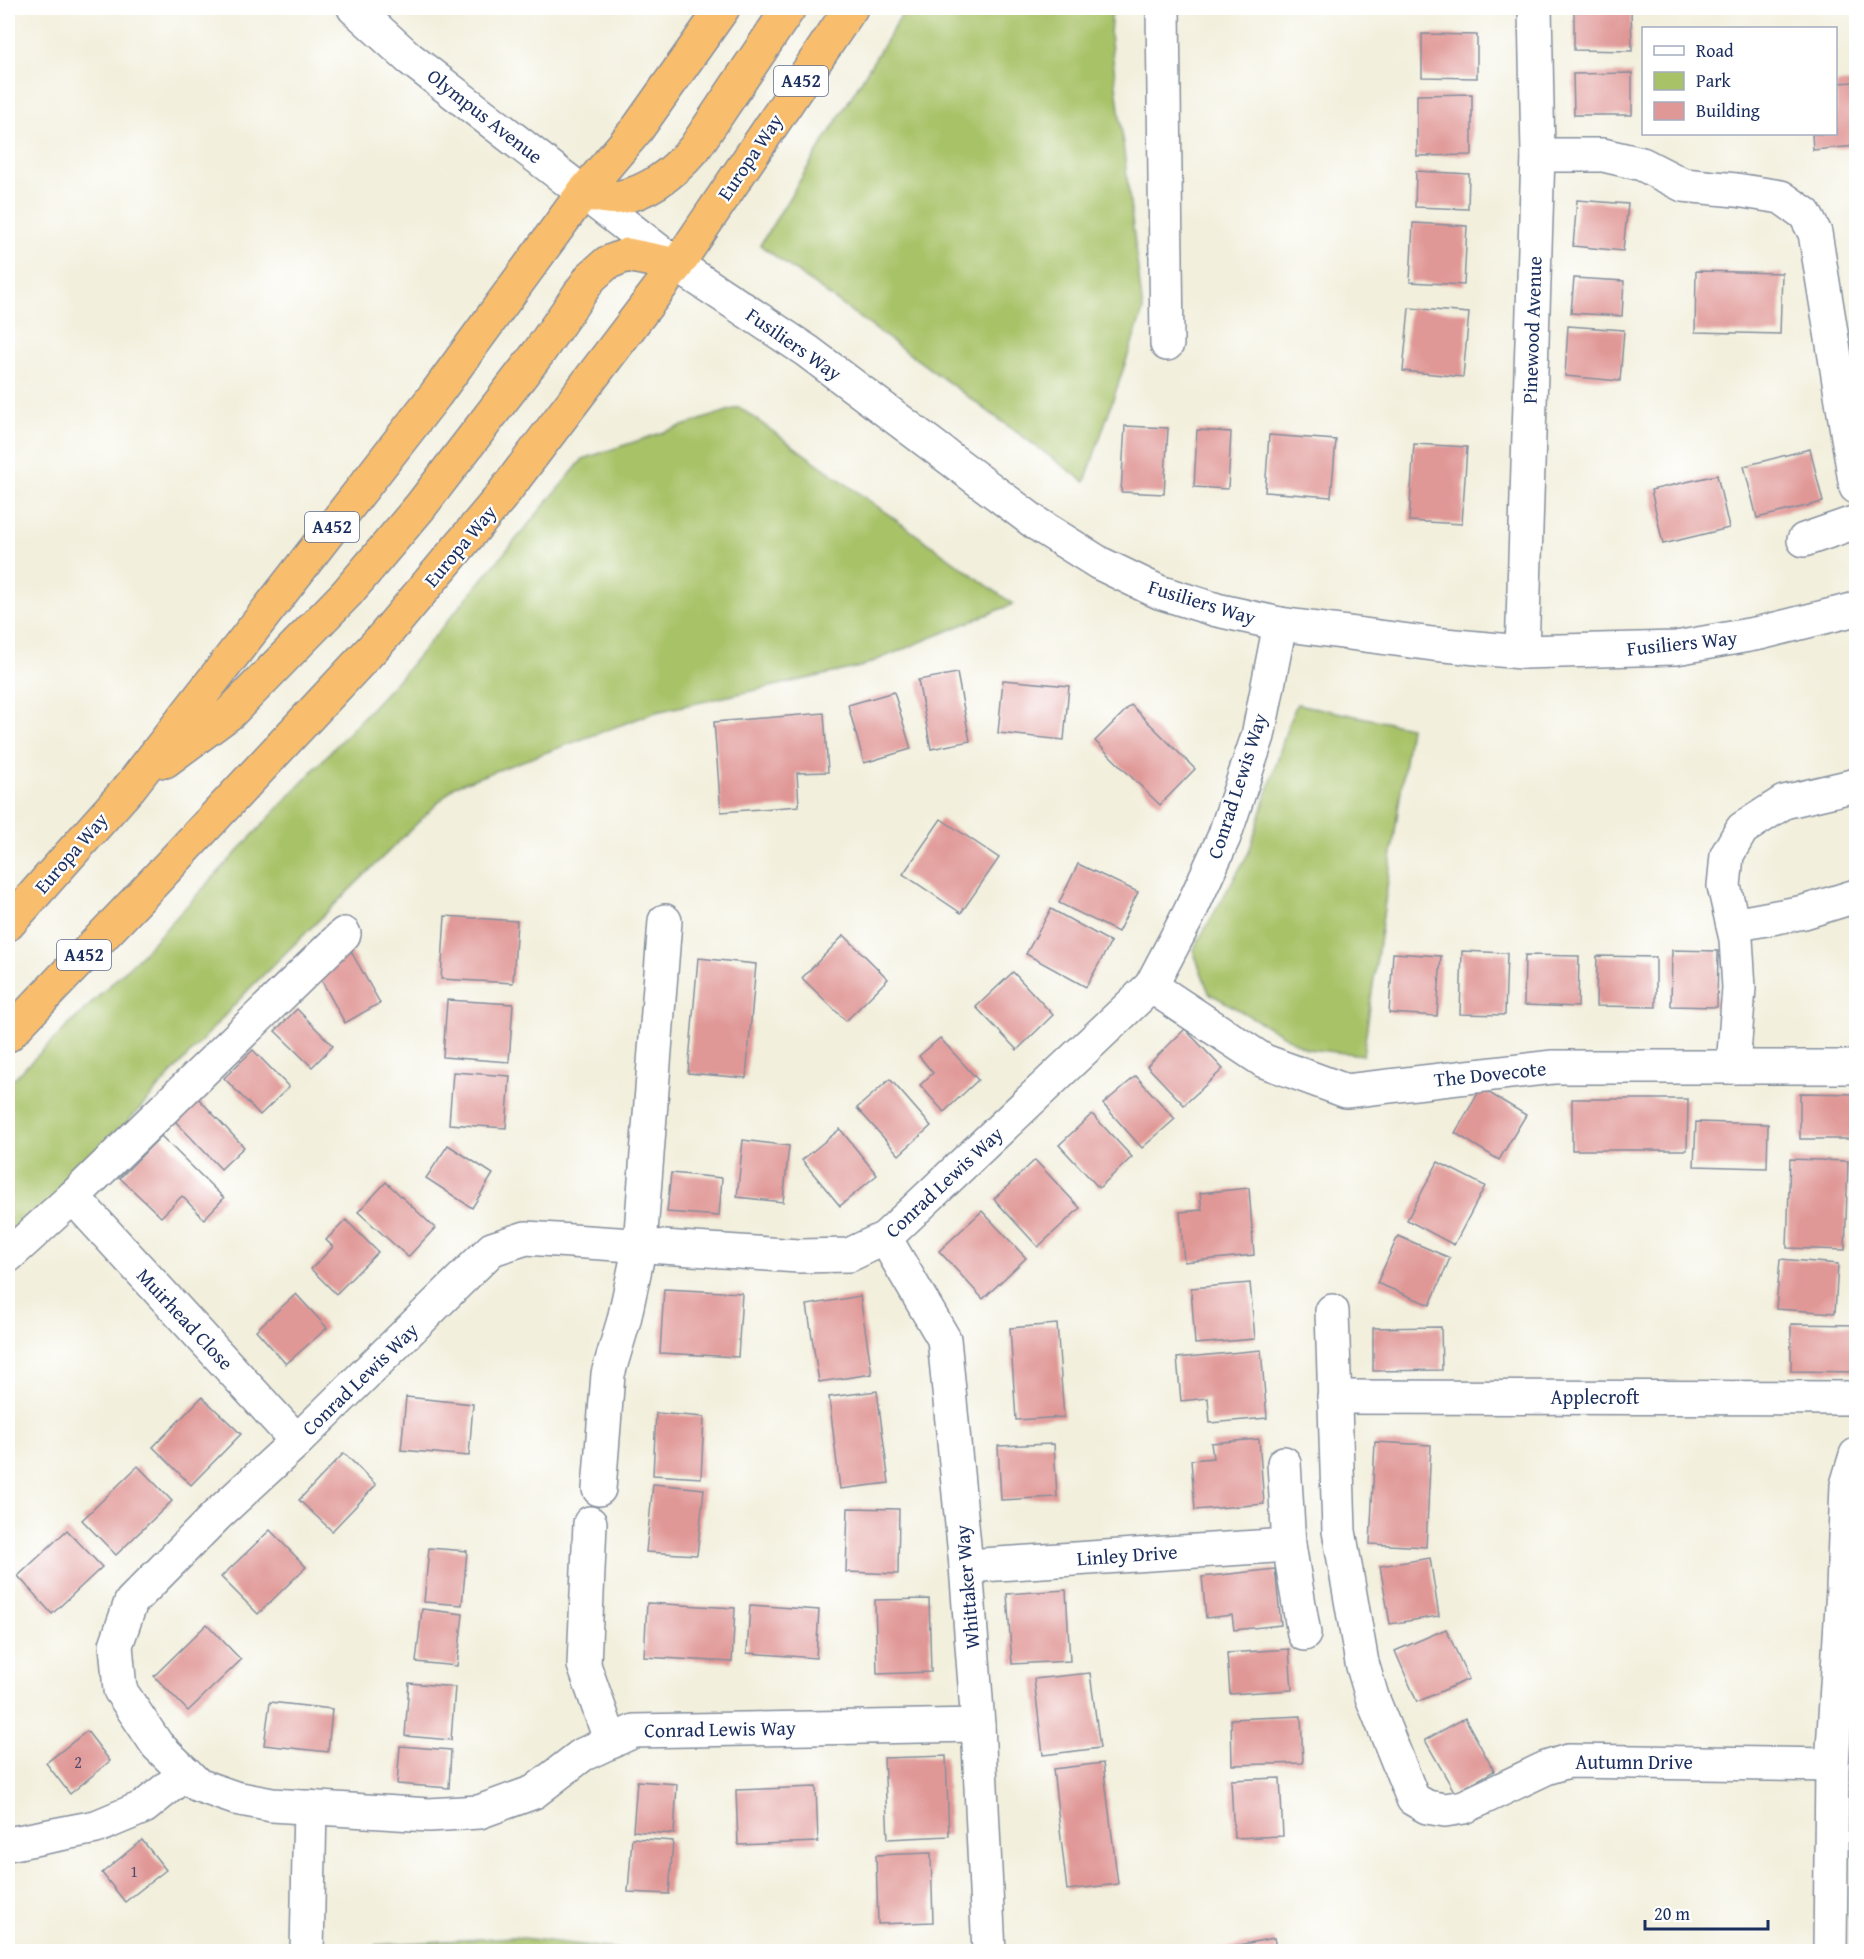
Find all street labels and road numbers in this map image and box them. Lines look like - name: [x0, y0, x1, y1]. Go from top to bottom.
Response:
- street label: Olympus Avenue: [421, 61, 549, 170]
- road number: A452: [774, 66, 828, 96]
- street label: Europa Way: [710, 107, 789, 206]
- street label: Pinewood Avenue: [1514, 256, 1549, 404]
- street label: Fusiliers Way: [741, 300, 848, 387]
- street label: Europa Way: [417, 498, 503, 593]
- road number: A452: [305, 512, 359, 542]
- street label: Fusiliers Way: [1145, 571, 1259, 632]
- street label: Fusiliers Way: [1625, 622, 1739, 663]
- street label: Conrad Lewis Way: [1199, 709, 1274, 863]
- street label: Europa Way: [27, 806, 114, 900]
- road number: A452: [57, 940, 111, 970]
- street label: The Dovecote: [1432, 1053, 1547, 1094]
- street label: Conrad Lewis Way: [878, 1119, 1009, 1244]
- street label: Muirhead Close: [130, 1261, 240, 1376]
- street label: Conrad Lewis Way: [295, 1315, 424, 1442]
- street label: Applecroft: [1550, 1382, 1640, 1411]
- street label: Whittaker Way: [947, 1524, 986, 1650]
- street label: Linley Drive: [1076, 1537, 1178, 1572]
- street label: Conrad Lewis Way: [644, 1713, 796, 1744]
- street label: Autumn Drive: [1575, 1747, 1693, 1776]

